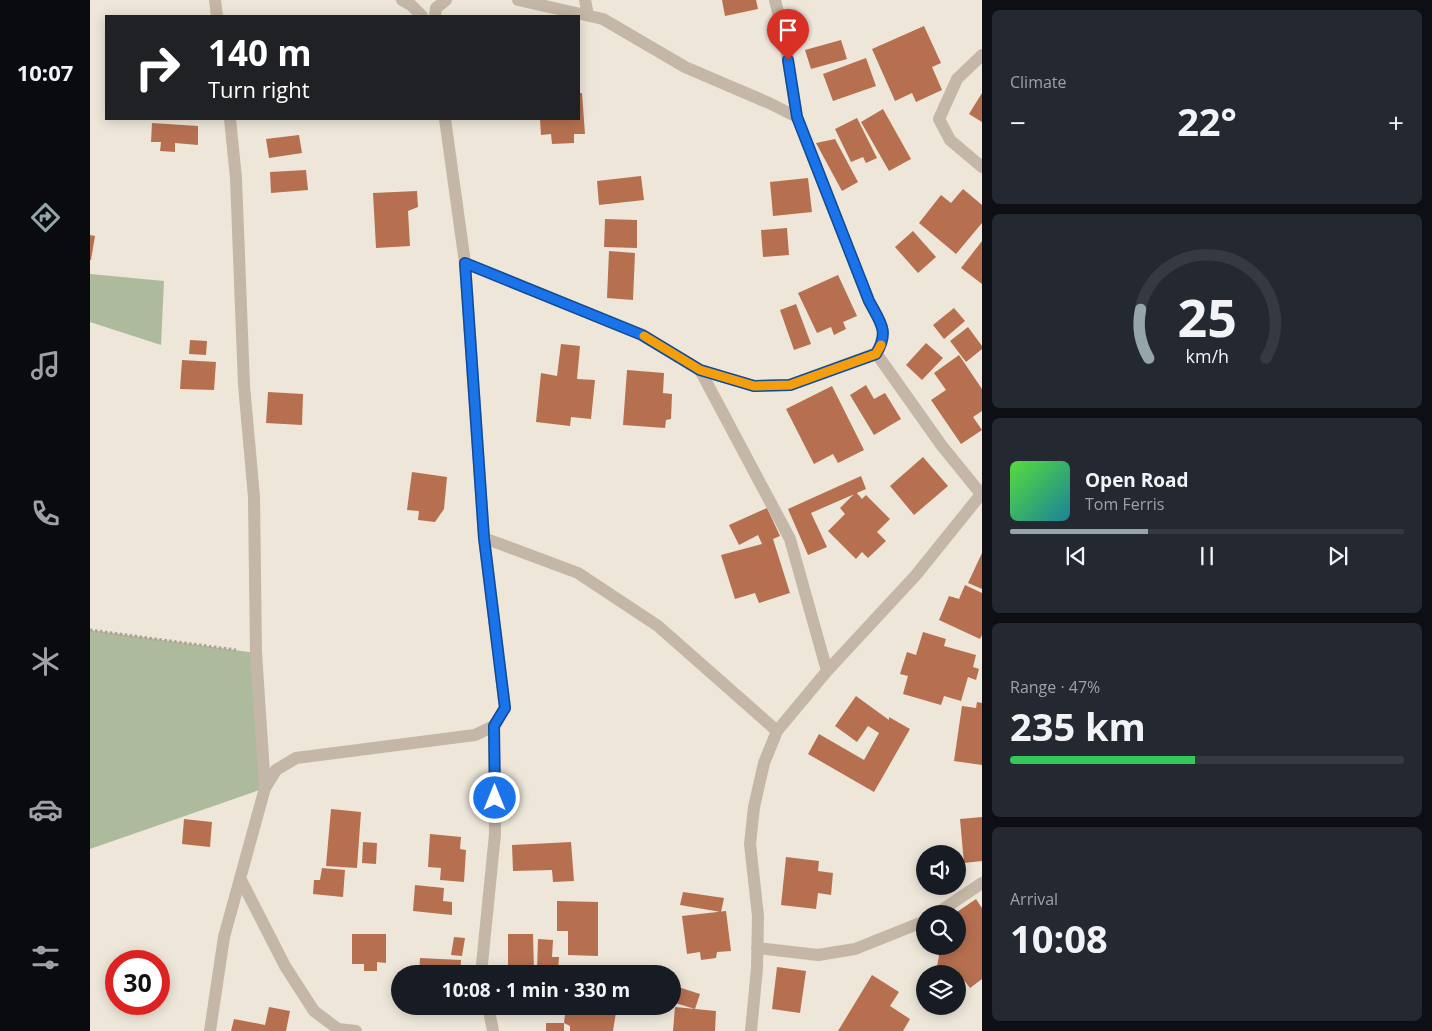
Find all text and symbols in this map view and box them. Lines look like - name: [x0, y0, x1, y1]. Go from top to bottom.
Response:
- pin: [767, 9, 809, 60]
- icon: arrive: [774, 16, 802, 44]
- text: 140 m: [208, 29, 312, 76]
- icon: right: [125, 35, 190, 100]
- text: 10:07: [17, 57, 73, 87]
- text: Climate: [1010, 71, 1067, 93]
- text: Turn right: [208, 74, 310, 104]
- text: 22°: [1177, 95, 1237, 147]
- text: −: [1010, 103, 1026, 141]
- text: +: [1388, 103, 1404, 141]
- icon: directions: [28, 200, 63, 235]
- text: 25: [1177, 281, 1237, 352]
- text: km/h: [1185, 344, 1229, 368]
- icon: music: [28, 348, 63, 383]
- text: Open Road: [1085, 467, 1189, 493]
- text: Tom Ferris: [1085, 493, 1164, 515]
- icon: phone: [28, 496, 63, 531]
- icon: previous: [1062, 542, 1090, 570]
- icon: pause: [1193, 542, 1221, 570]
- icon: next: [1324, 542, 1352, 570]
- icon: climate: [28, 644, 63, 679]
- text: Range · 47%: [1010, 676, 1100, 698]
- text: 235 km: [1010, 700, 1146, 752]
- position arrow: [468, 771, 520, 823]
- icon: car: [28, 792, 63, 827]
- map controls: [916, 845, 966, 1015]
- button: sound: [916, 845, 966, 895]
- text: Arrival: [1010, 888, 1058, 910]
- button: search: [916, 905, 966, 955]
- text: 10:08: [1010, 912, 1108, 964]
- icon: filters: [28, 940, 63, 975]
- speed limit sign: 30: [105, 950, 170, 1015]
- button: layers: [916, 965, 966, 1015]
- text: 10:08 · 1 min · 330 m: [442, 977, 630, 1003]

